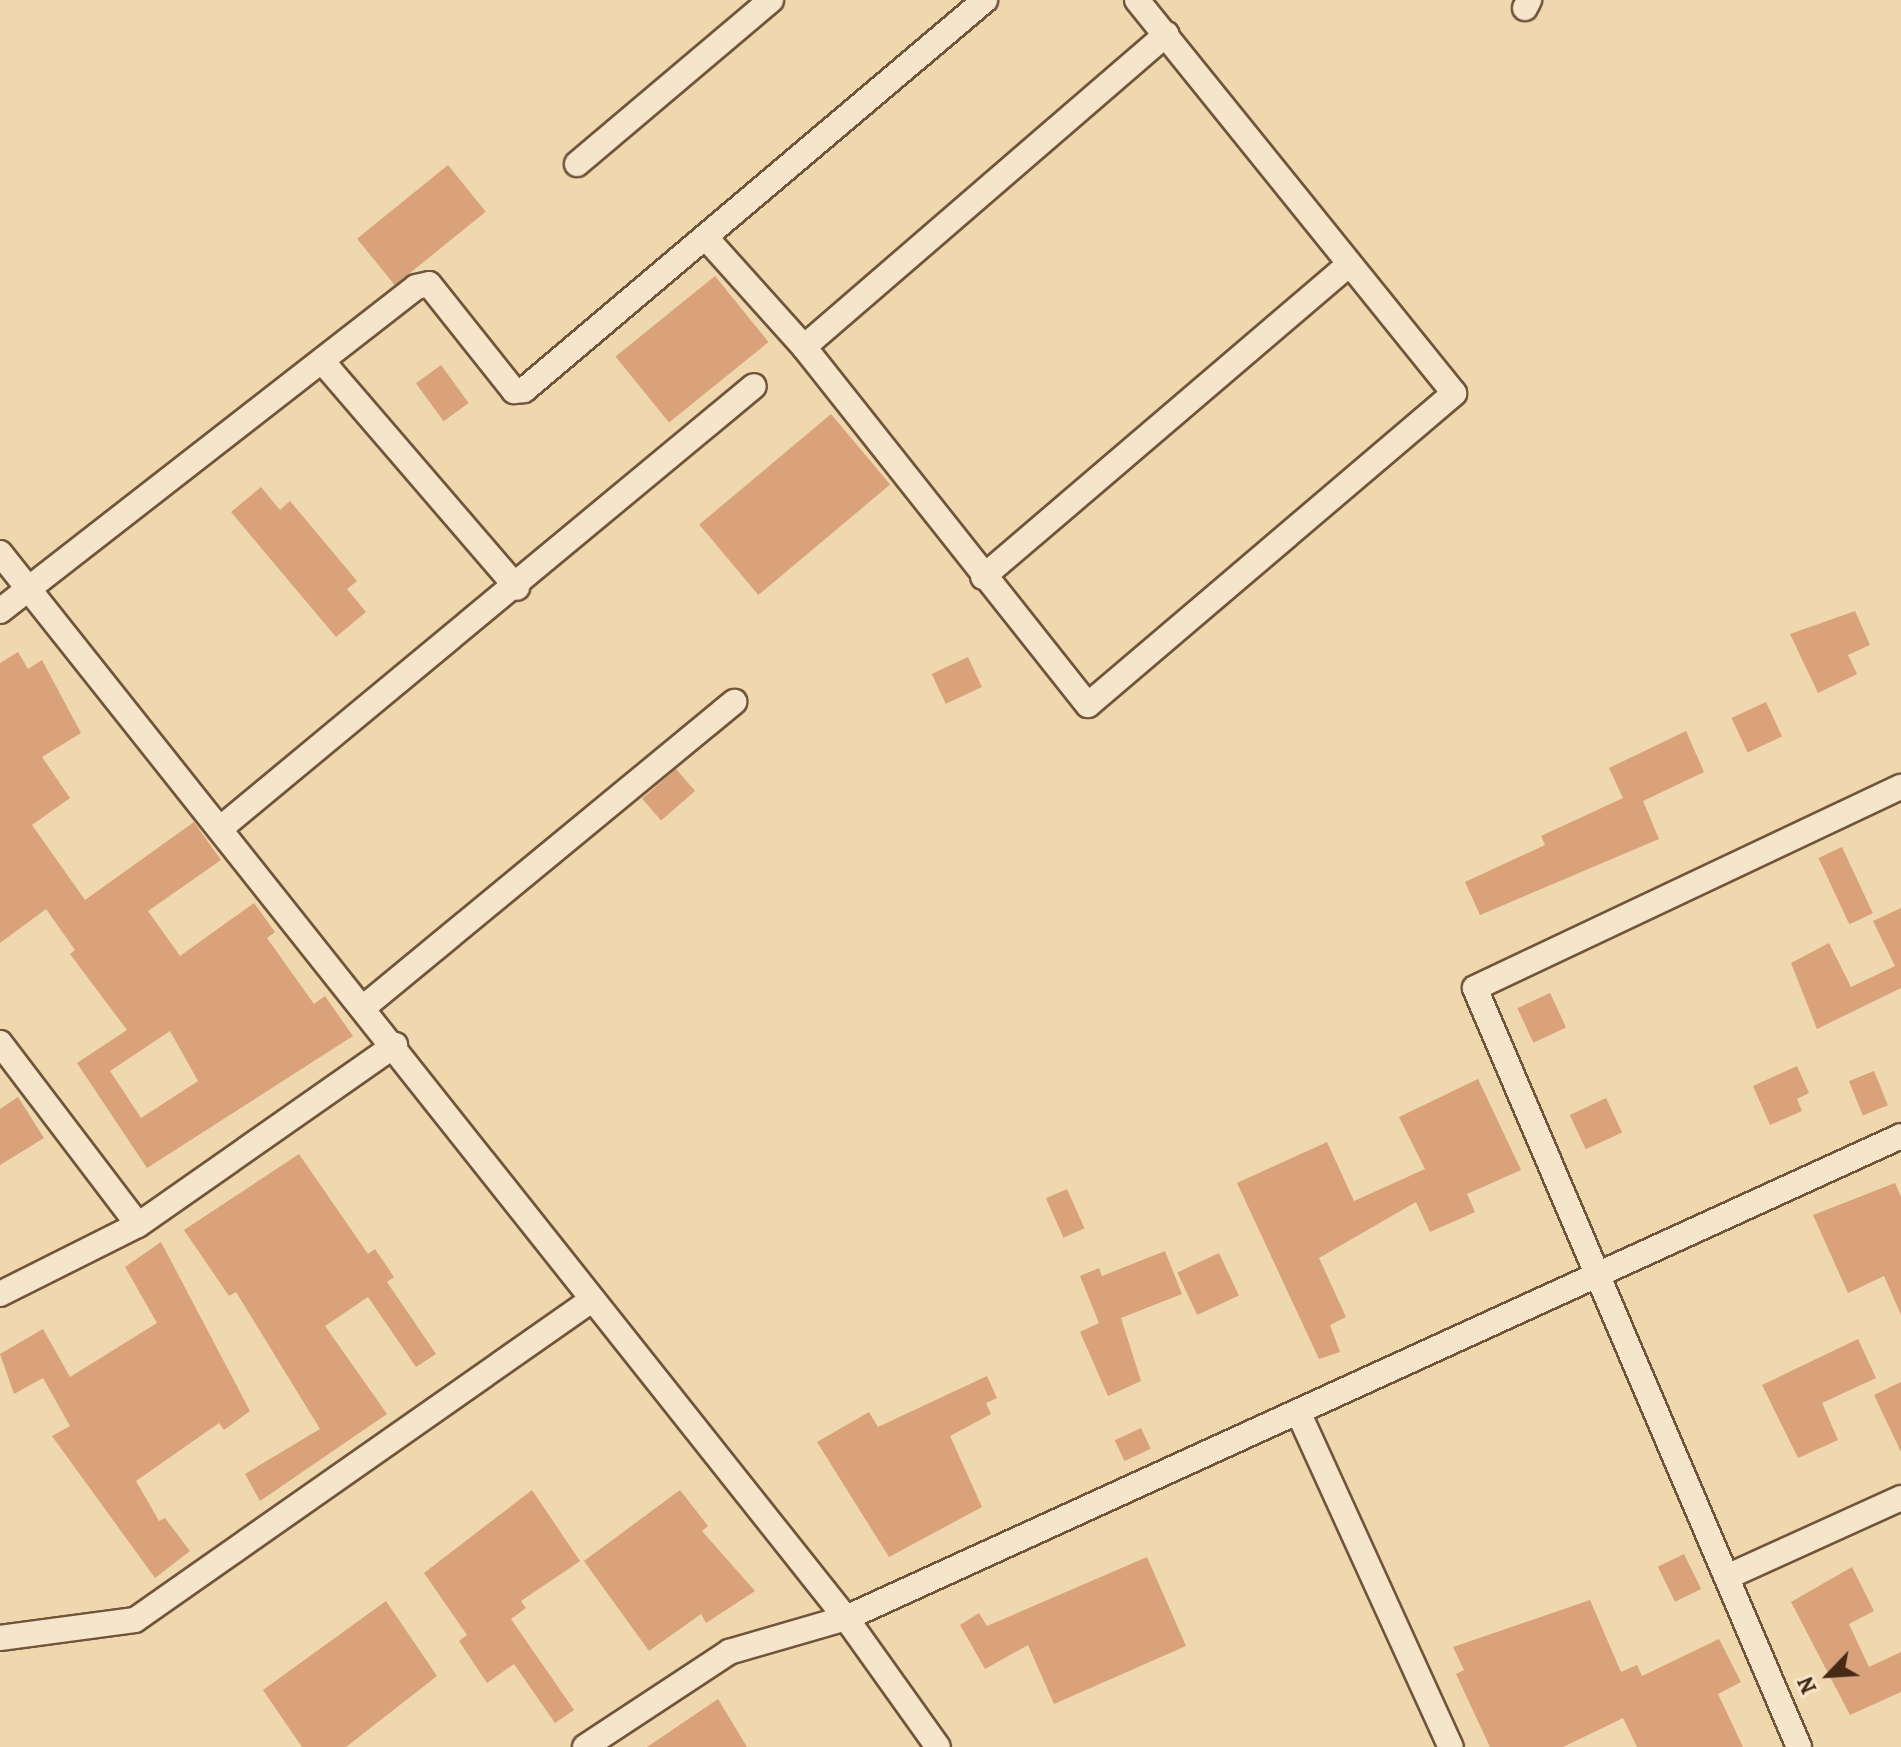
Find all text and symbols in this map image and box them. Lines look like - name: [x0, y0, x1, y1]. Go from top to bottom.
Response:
- north arrow: [1789, 1635, 1869, 1715]
- text: N: [1790, 1672, 1824, 1699]

